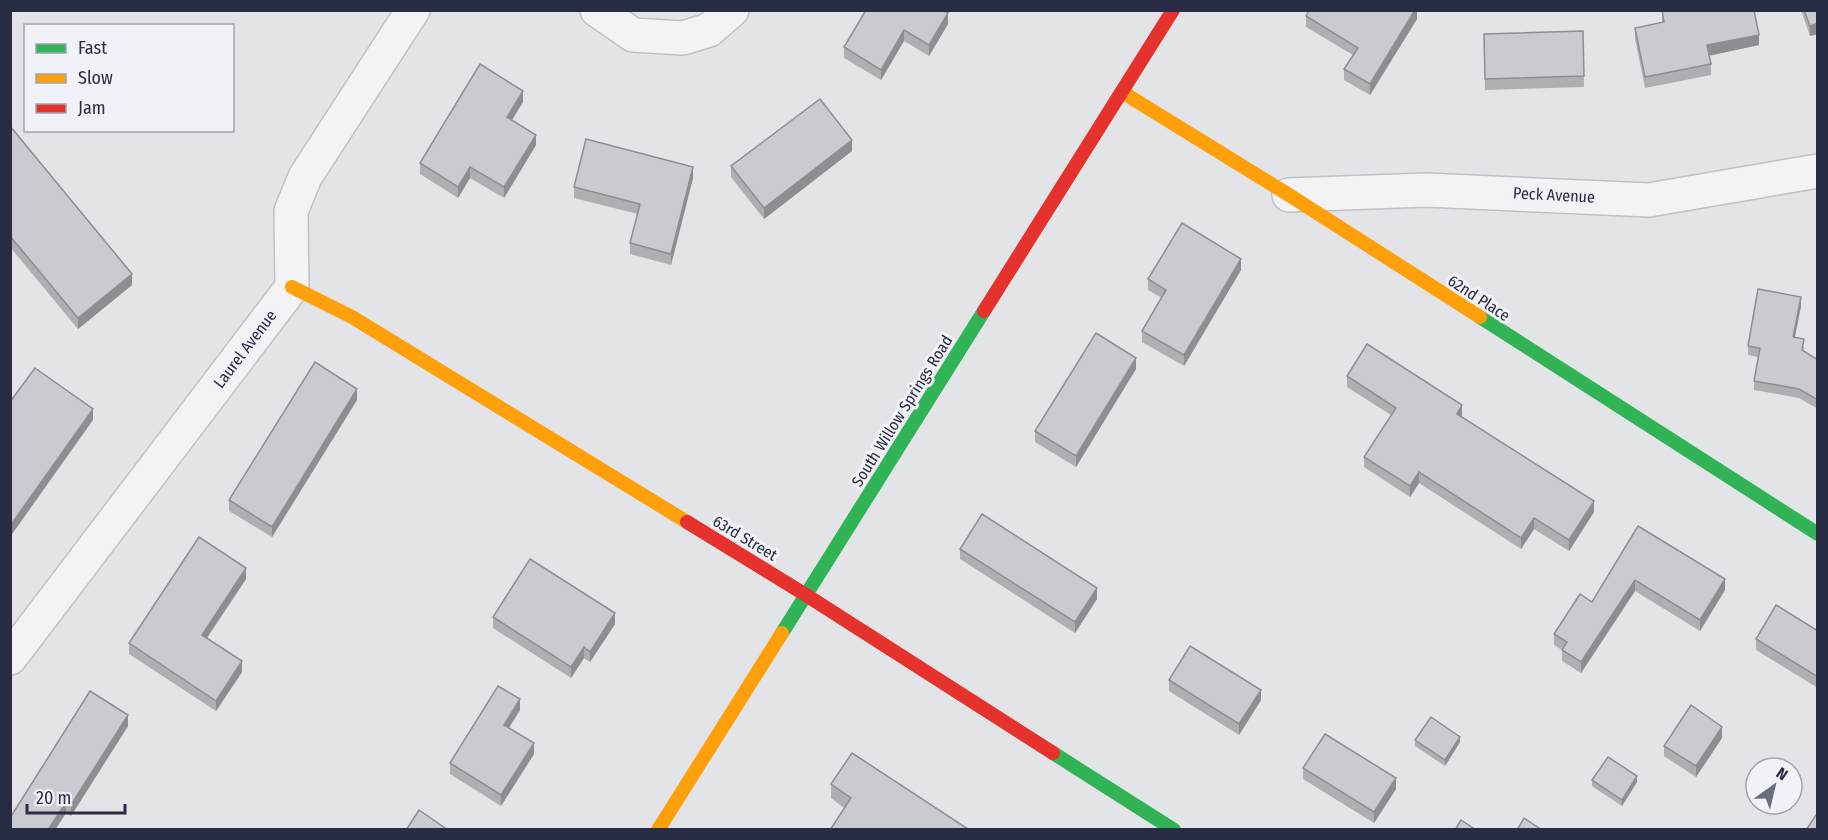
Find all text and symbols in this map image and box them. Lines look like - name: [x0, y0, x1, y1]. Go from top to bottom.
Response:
- legend: [24, 24, 234, 132]
- text: Fast: [78, 37, 107, 59]
- text: Slow: [78, 67, 113, 89]
- text: Jam: [78, 97, 106, 119]
- street label: Peck Avenue: [1513, 183, 1596, 207]
- street label: 62nd Place: [1444, 271, 1514, 325]
- street label: Laurel Avenue: [210, 306, 280, 392]
- street label: South Willow Springs Road: [848, 332, 956, 490]
- street label: 63rd Street: [709, 511, 781, 565]
- north arrow: [1744, 756, 1804, 816]
- text: N: [1773, 763, 1791, 785]
- scale bar: [27, 777, 124, 815]
- text: 20 m: [36, 787, 71, 809]

